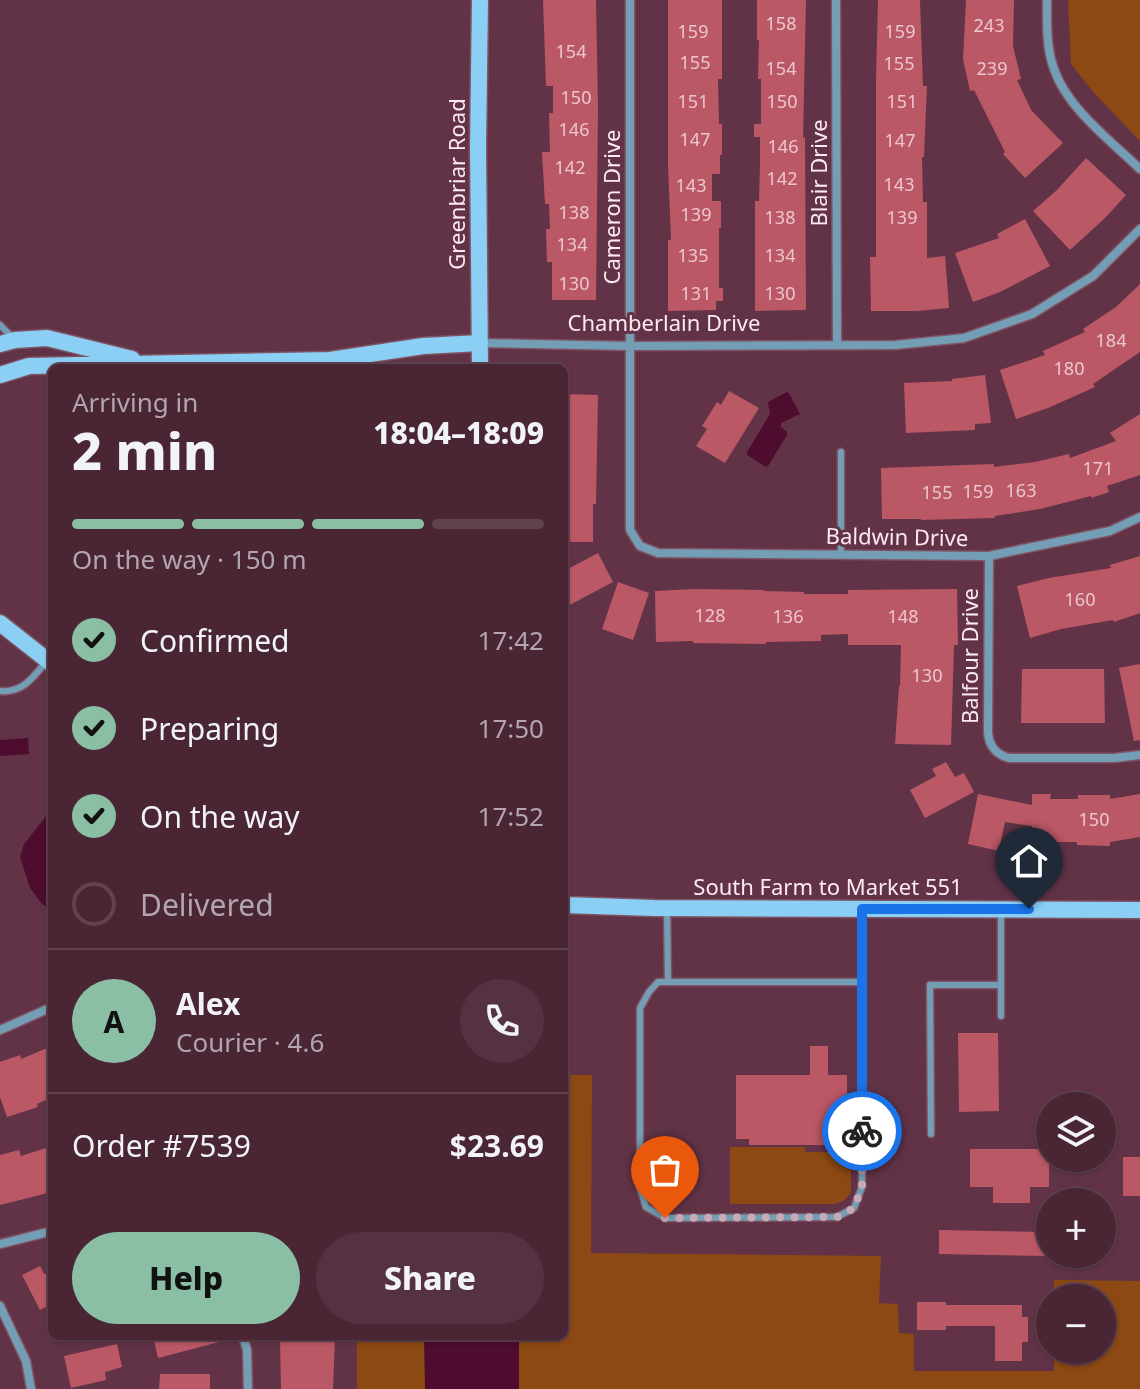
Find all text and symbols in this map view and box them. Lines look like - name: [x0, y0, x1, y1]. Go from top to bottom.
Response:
- house number: 158: [766, 11, 796, 35]
- house number: 243: [974, 13, 1004, 37]
- house number: 159: [678, 19, 708, 43]
- house number: 159: [885, 19, 915, 43]
- house number: 154: [556, 39, 586, 63]
- house number: 155: [680, 50, 710, 74]
- house number: 155: [884, 51, 914, 75]
- house number: 154: [766, 56, 796, 80]
- house number: 239: [977, 56, 1007, 80]
- house number: 150: [561, 85, 591, 109]
- house number: 151: [678, 89, 708, 113]
- house number: 150: [767, 89, 797, 113]
- house number: 151: [887, 89, 917, 113]
- street label: Greenbriar Road: [441, 98, 471, 270]
- house number: 146: [559, 117, 589, 141]
- street label: Blair Drive: [803, 119, 833, 227]
- house number: 147: [680, 127, 710, 151]
- house number: 147: [885, 128, 915, 152]
- street label: Cameron Drive: [596, 130, 626, 284]
- house number: 146: [768, 134, 798, 158]
- house number: 142: [555, 155, 585, 179]
- house number: 142: [767, 166, 797, 190]
- house number: 143: [884, 172, 914, 196]
- house number: 143: [676, 173, 706, 197]
- house number: 138: [559, 200, 589, 224]
- house number: 139: [681, 202, 711, 226]
- house number: 138: [765, 205, 795, 229]
- house number: 139: [887, 205, 917, 229]
- house number: 134: [557, 232, 587, 256]
- house number: 135: [678, 243, 708, 267]
- house number: 134: [765, 243, 795, 267]
- house number: 130: [559, 271, 589, 295]
- house number: 131: [681, 281, 711, 305]
- house number: 130: [765, 281, 795, 305]
- street label: Chamberlain Drive: [568, 307, 760, 337]
- house number: 184: [1096, 328, 1126, 352]
- house number: 180: [1054, 356, 1084, 380]
- text: Arriving in: [72, 384, 198, 420]
- text: 18:04–18:09: [373, 412, 544, 453]
- text: 2 min: [72, 414, 217, 485]
- house number: 171: [1083, 456, 1113, 480]
- house number: 163: [1006, 478, 1036, 502]
- house number: 159: [963, 479, 993, 503]
- house number: 155: [922, 480, 952, 504]
- street label: Baldwin Drive: [825, 520, 969, 552]
- text: On the way · 150 m: [72, 541, 306, 577]
- house number: 160: [1065, 587, 1095, 611]
- street label: Balfour Drive: [954, 588, 984, 724]
- house number: 128: [695, 603, 725, 627]
- house number: 136: [773, 604, 803, 628]
- house number: 148: [888, 604, 918, 628]
- icon: check: [72, 618, 116, 662]
- text: Confirmed: [140, 620, 290, 661]
- text: 17:42: [478, 622, 544, 658]
- house number: 130: [912, 663, 942, 687]
- icon: check: [72, 706, 116, 750]
- text: Preparing: [140, 708, 279, 749]
- text: 17:50: [478, 710, 544, 746]
- icon: check: [72, 794, 116, 838]
- text: On the way: [140, 796, 300, 837]
- text: 17:52: [478, 798, 544, 834]
- house number: 150: [1079, 807, 1109, 831]
- pin: [995, 827, 1063, 909]
- icon: home: [1007, 839, 1051, 883]
- street label: South Farm to Market 551: [693, 871, 963, 901]
- text: Delivered: [140, 884, 274, 925]
- button: phone: [460, 979, 544, 1063]
- text: Alex: [176, 983, 240, 1024]
- text: A: [104, 1001, 124, 1042]
- text: Courier · 4.6: [176, 1024, 324, 1060]
- courier: [822, 1091, 902, 1171]
- map controls: [1036, 1092, 1116, 1364]
- button: layers: [1036, 1092, 1116, 1172]
- icon: bike: [840, 1109, 884, 1153]
- text: Order #7539: [72, 1125, 251, 1166]
- text: $23.69: [450, 1125, 544, 1166]
- pin: [631, 1136, 699, 1218]
- icon: bag: [643, 1148, 687, 1192]
- button: +: [1036, 1188, 1116, 1268]
- button: Help: [72, 1232, 300, 1324]
- button: Share: [316, 1232, 544, 1324]
- button: −: [1036, 1284, 1116, 1364]

